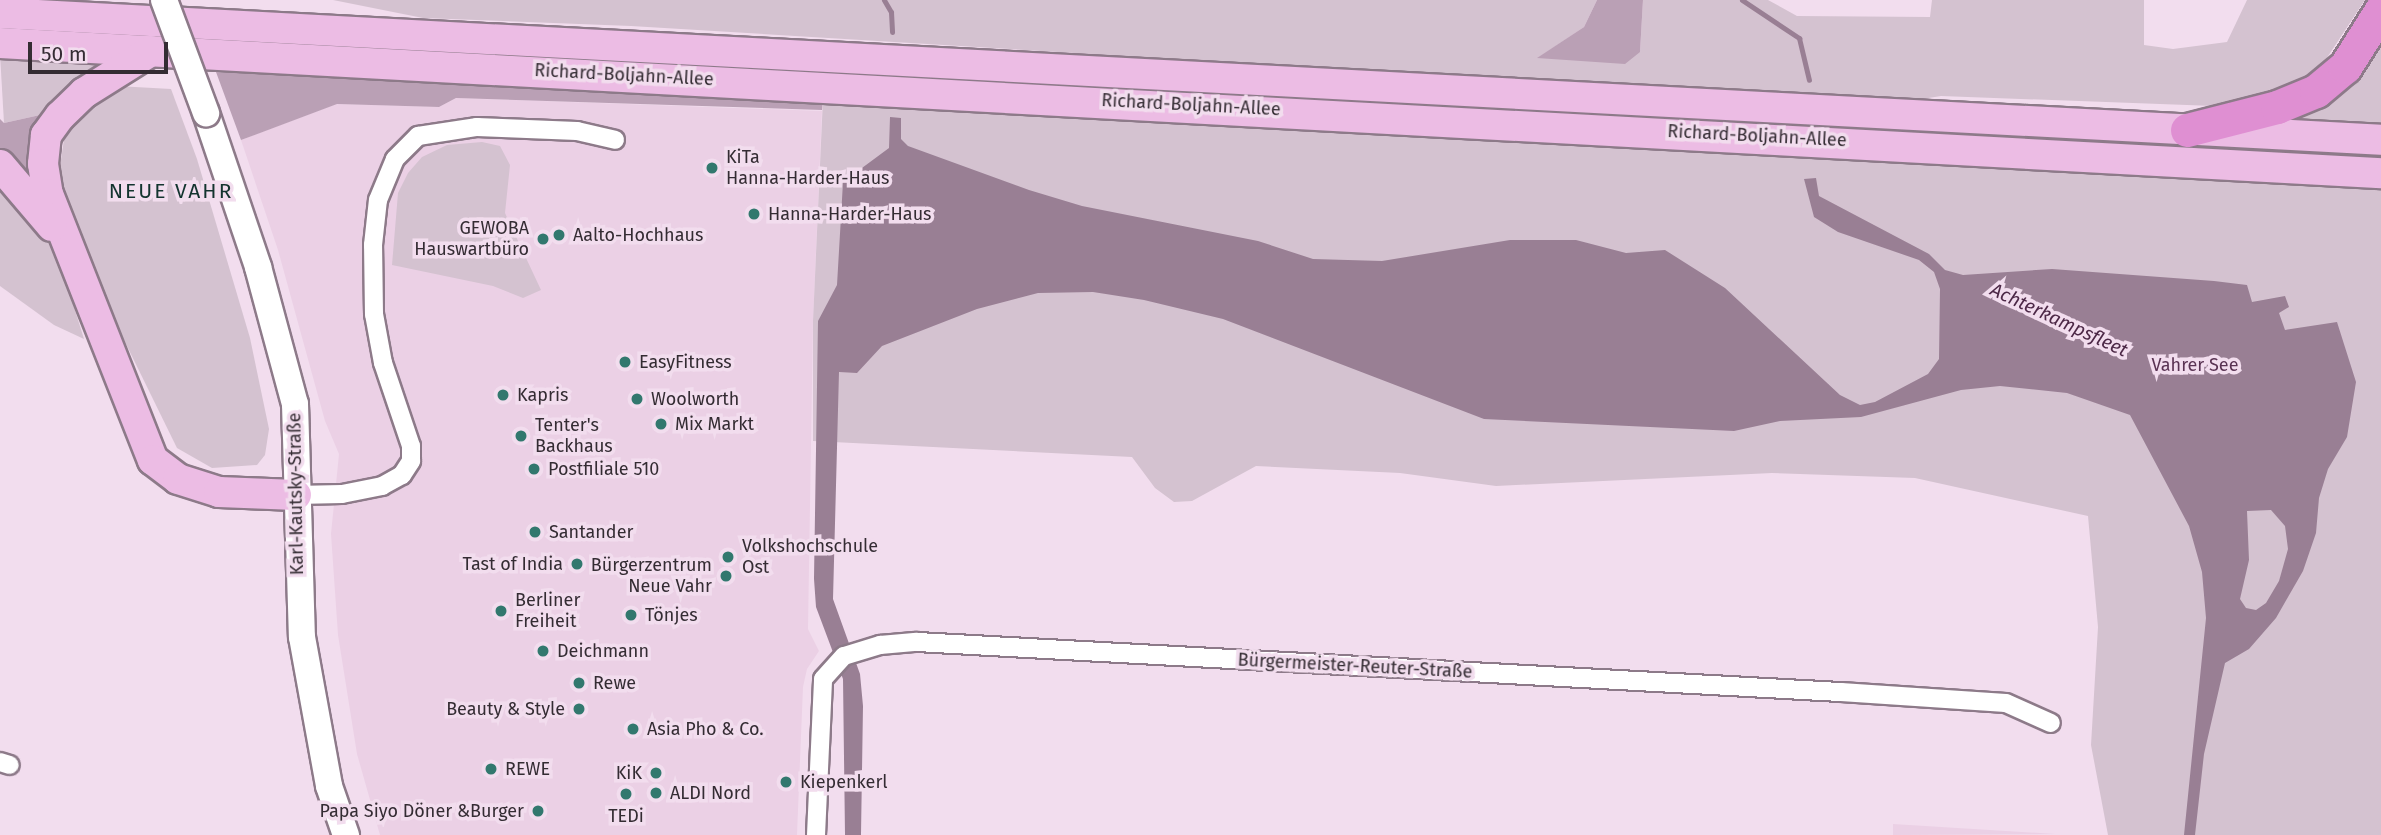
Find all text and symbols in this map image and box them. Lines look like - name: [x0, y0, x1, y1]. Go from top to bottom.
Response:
- scale bar: [32, 28, 172, 72]
- text: 50 m: [41, 41, 87, 67]
- street label: Richard-Boljahn-Allee: [534, 60, 714, 90]
- street label: Richard-Boljahn-Allee: [1101, 90, 1281, 120]
- street label: Richard-Boljahn-Allee: [1667, 121, 1847, 151]
- place label: KiTa Hanna-Harder-Haus: [726, 147, 890, 190]
- marker: KiTa Hanna-Harder-Haus: [704, 160, 720, 176]
- district label: NEUE VAHR: [110, 178, 232, 204]
- place label: Hanna-Harder-Haus: [768, 203, 932, 225]
- marker: Hanna-Harder-Haus: [746, 206, 762, 222]
- place label: GEWOBA Hauswartbüro: [414, 218, 529, 260]
- place label: Aalto-Hochhaus: [573, 224, 703, 246]
- marker: Aalto-Hochhaus: [551, 227, 567, 243]
- marker: GEWOBA Hauswartbüro: [535, 231, 551, 247]
- water label: Achterkampsfleet: [1987, 278, 2131, 362]
- place label: EasyFitness: [639, 351, 732, 373]
- marker: EasyFitness: [617, 354, 633, 370]
- park label: Vahrer See: [2152, 354, 2238, 376]
- place label: Kapris: [517, 384, 568, 406]
- marker: Kapris: [495, 387, 511, 403]
- place label: Woolworth: [651, 388, 739, 410]
- marker: Woolworth: [629, 391, 645, 407]
- street label: Karl-Kautsky-Straße: [284, 413, 308, 575]
- place label: Mix Markt: [675, 413, 754, 435]
- place label: Tenter's Backhaus: [535, 415, 613, 458]
- marker: Mix Markt: [653, 416, 669, 432]
- marker: Tenter's Backhaus: [513, 428, 529, 444]
- place label: Postfiliale 510: [548, 458, 659, 480]
- marker: Postfiliale 510: [526, 461, 542, 477]
- place label: Santander: [549, 521, 633, 543]
- marker: Santander: [527, 524, 543, 540]
- place label: Volkshochschule Ost: [742, 536, 878, 578]
- marker: Volkshochschule Ost: [720, 549, 736, 565]
- place label: Tast of India: [463, 553, 563, 575]
- place label: Bürgerzentrum Neue Vahr: [591, 555, 712, 598]
- marker: Tast of India: [569, 556, 585, 572]
- marker: Bürgerzentrum Neue Vahr: [718, 568, 734, 584]
- place label: Berliner Freiheit: [515, 590, 580, 632]
- marker: Berliner Freiheit: [493, 603, 509, 619]
- place label: Tönjes: [645, 604, 698, 626]
- marker: Tönjes: [623, 607, 639, 623]
- place label: Deichmann: [557, 640, 649, 662]
- marker: Deichmann: [535, 643, 551, 659]
- street label: Bürgermeister-Reuter-Straße: [1237, 649, 1473, 683]
- place label: Rewe: [593, 672, 636, 694]
- marker: Rewe: [571, 675, 587, 691]
- place label: Beauty & Style: [446, 698, 565, 720]
- marker: Beauty & Style: [571, 701, 587, 717]
- place label: Asia Pho & Co.: [647, 718, 764, 740]
- marker: Asia Pho & Co.: [625, 721, 641, 737]
- place label: REWE: [505, 758, 550, 780]
- marker: REWE: [483, 761, 499, 777]
- place label: KiK: [616, 762, 642, 784]
- marker: KiK: [648, 765, 664, 781]
- place label: Kiepenkerl: [800, 771, 888, 793]
- marker: Kiepenkerl: [778, 774, 794, 790]
- place label: ALDI Nord: [670, 782, 751, 804]
- marker: ALDI Nord: [648, 785, 664, 801]
- marker: TEDi: [618, 786, 634, 802]
- place label: Papa Siyo Döner &Burger: [319, 800, 524, 822]
- marker: Papa Siyo Döner &Burger: [530, 803, 546, 819]
- place label: TEDi: [608, 805, 644, 827]

